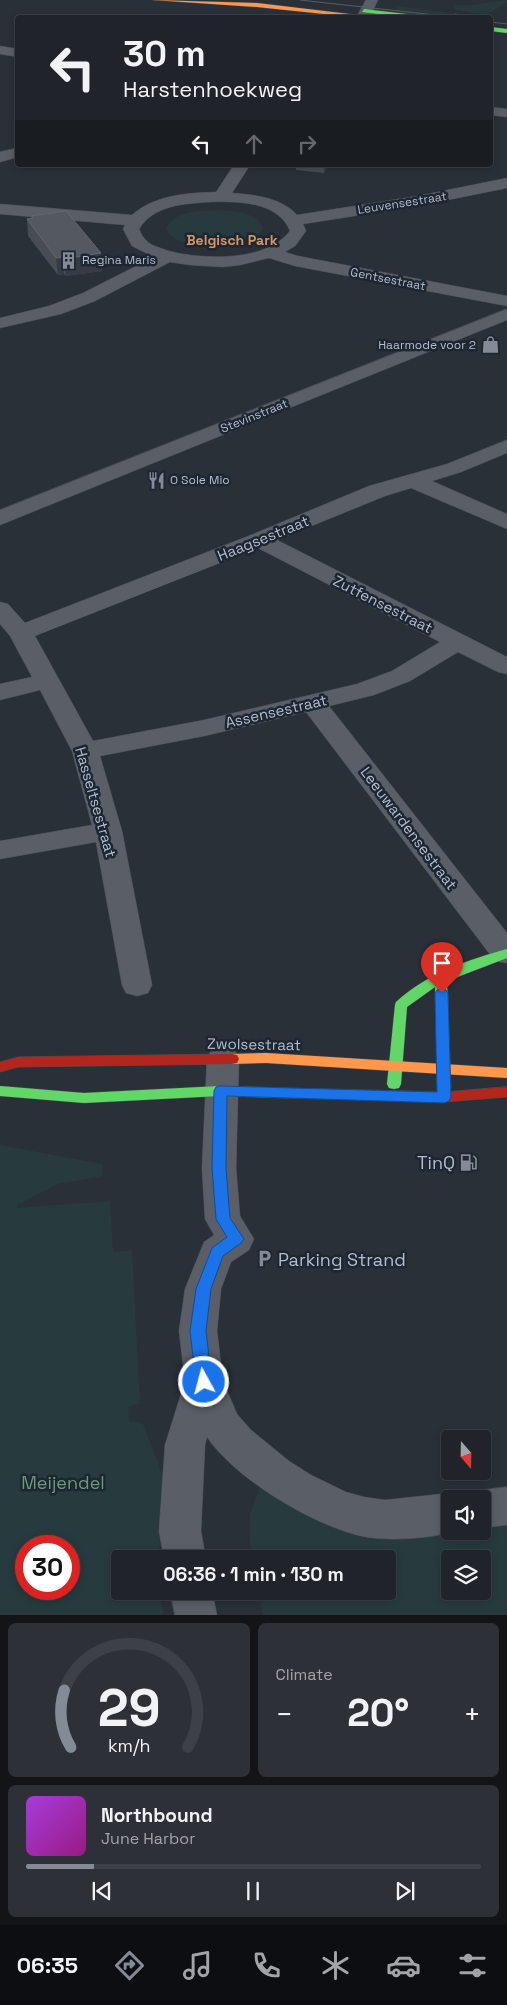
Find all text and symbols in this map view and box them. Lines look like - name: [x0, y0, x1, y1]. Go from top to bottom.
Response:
- text: 30 m: [123, 32, 206, 76]
- icon: left: [40, 35, 105, 100]
- text: Harstenhoekweg: [123, 75, 302, 103]
- icon: left: [187, 130, 215, 158]
- icon: ahead: [240, 130, 268, 158]
- icon: right: [293, 130, 321, 158]
- street label: Leuvensestraat: [356, 188, 448, 218]
- district label: Belgisch Park: [186, 231, 278, 249]
- building icon: Regina Maris: [58, 250, 78, 270]
- place label: Regina Maris: [82, 252, 156, 268]
- street label: Gentsestraat: [349, 264, 427, 294]
- shop icon: Haarmode voor 2: [480, 335, 500, 355]
- place label: Haarmode voor 2: [378, 337, 476, 353]
- street label: Stevinstraat: [218, 395, 290, 437]
- restaurant icon: O Sole Mio: [146, 470, 166, 490]
- place label: O Sole Mio: [170, 472, 230, 488]
- street label: Haagsestraat: [214, 511, 312, 565]
- street label: Zutfensestraat: [330, 571, 436, 637]
- street label: Assensestraat: [223, 690, 329, 732]
- street label: Hasseltsestraat: [71, 745, 121, 860]
- street label: Leeuwardensestraat: [357, 763, 462, 893]
- pin: [421, 942, 463, 993]
- icon: arrive: [428, 949, 456, 977]
- street label: Zwolsestraat: [207, 1034, 301, 1054]
- place label: TinQ: [417, 1151, 455, 1174]
- fuel station icon: TinQ: [459, 1152, 479, 1172]
- place label: Parking Strand: [278, 1248, 406, 1271]
- parking icon: Parking Strand: [254, 1249, 274, 1269]
- position arrow: [177, 1355, 229, 1407]
- north arrow: [441, 1430, 491, 1480]
- map controls: [441, 1430, 491, 1600]
- park label: Meijendel: [21, 1471, 105, 1494]
- button: sound: [441, 1490, 491, 1540]
- speed limit sign: 30: [15, 1535, 80, 1600]
- button: layers: [441, 1550, 491, 1600]
- text: 06:36 · 1 min · 130 m: [163, 1562, 344, 1587]
- text: Climate: [276, 1664, 333, 1685]
- text: 29: [97, 1675, 160, 1741]
- text: 20°: [347, 1689, 409, 1737]
- text: −: [276, 1696, 293, 1732]
- text: +: [464, 1696, 481, 1732]
- text: km/h: [107, 1734, 150, 1757]
- text: Northbound: [101, 1803, 213, 1828]
- text: June Harbor: [101, 1828, 195, 1849]
- icon: previous: [88, 1877, 116, 1905]
- icon: pause: [239, 1877, 267, 1905]
- icon: next: [391, 1877, 419, 1905]
- icon: directions: [112, 1948, 147, 1983]
- icon: music: [180, 1948, 215, 1983]
- icon: phone: [249, 1948, 284, 1983]
- icon: climate: [318, 1948, 353, 1983]
- icon: car: [386, 1948, 421, 1983]
- icon: filters: [455, 1948, 490, 1983]
- text: 06:35: [17, 1951, 78, 1979]

